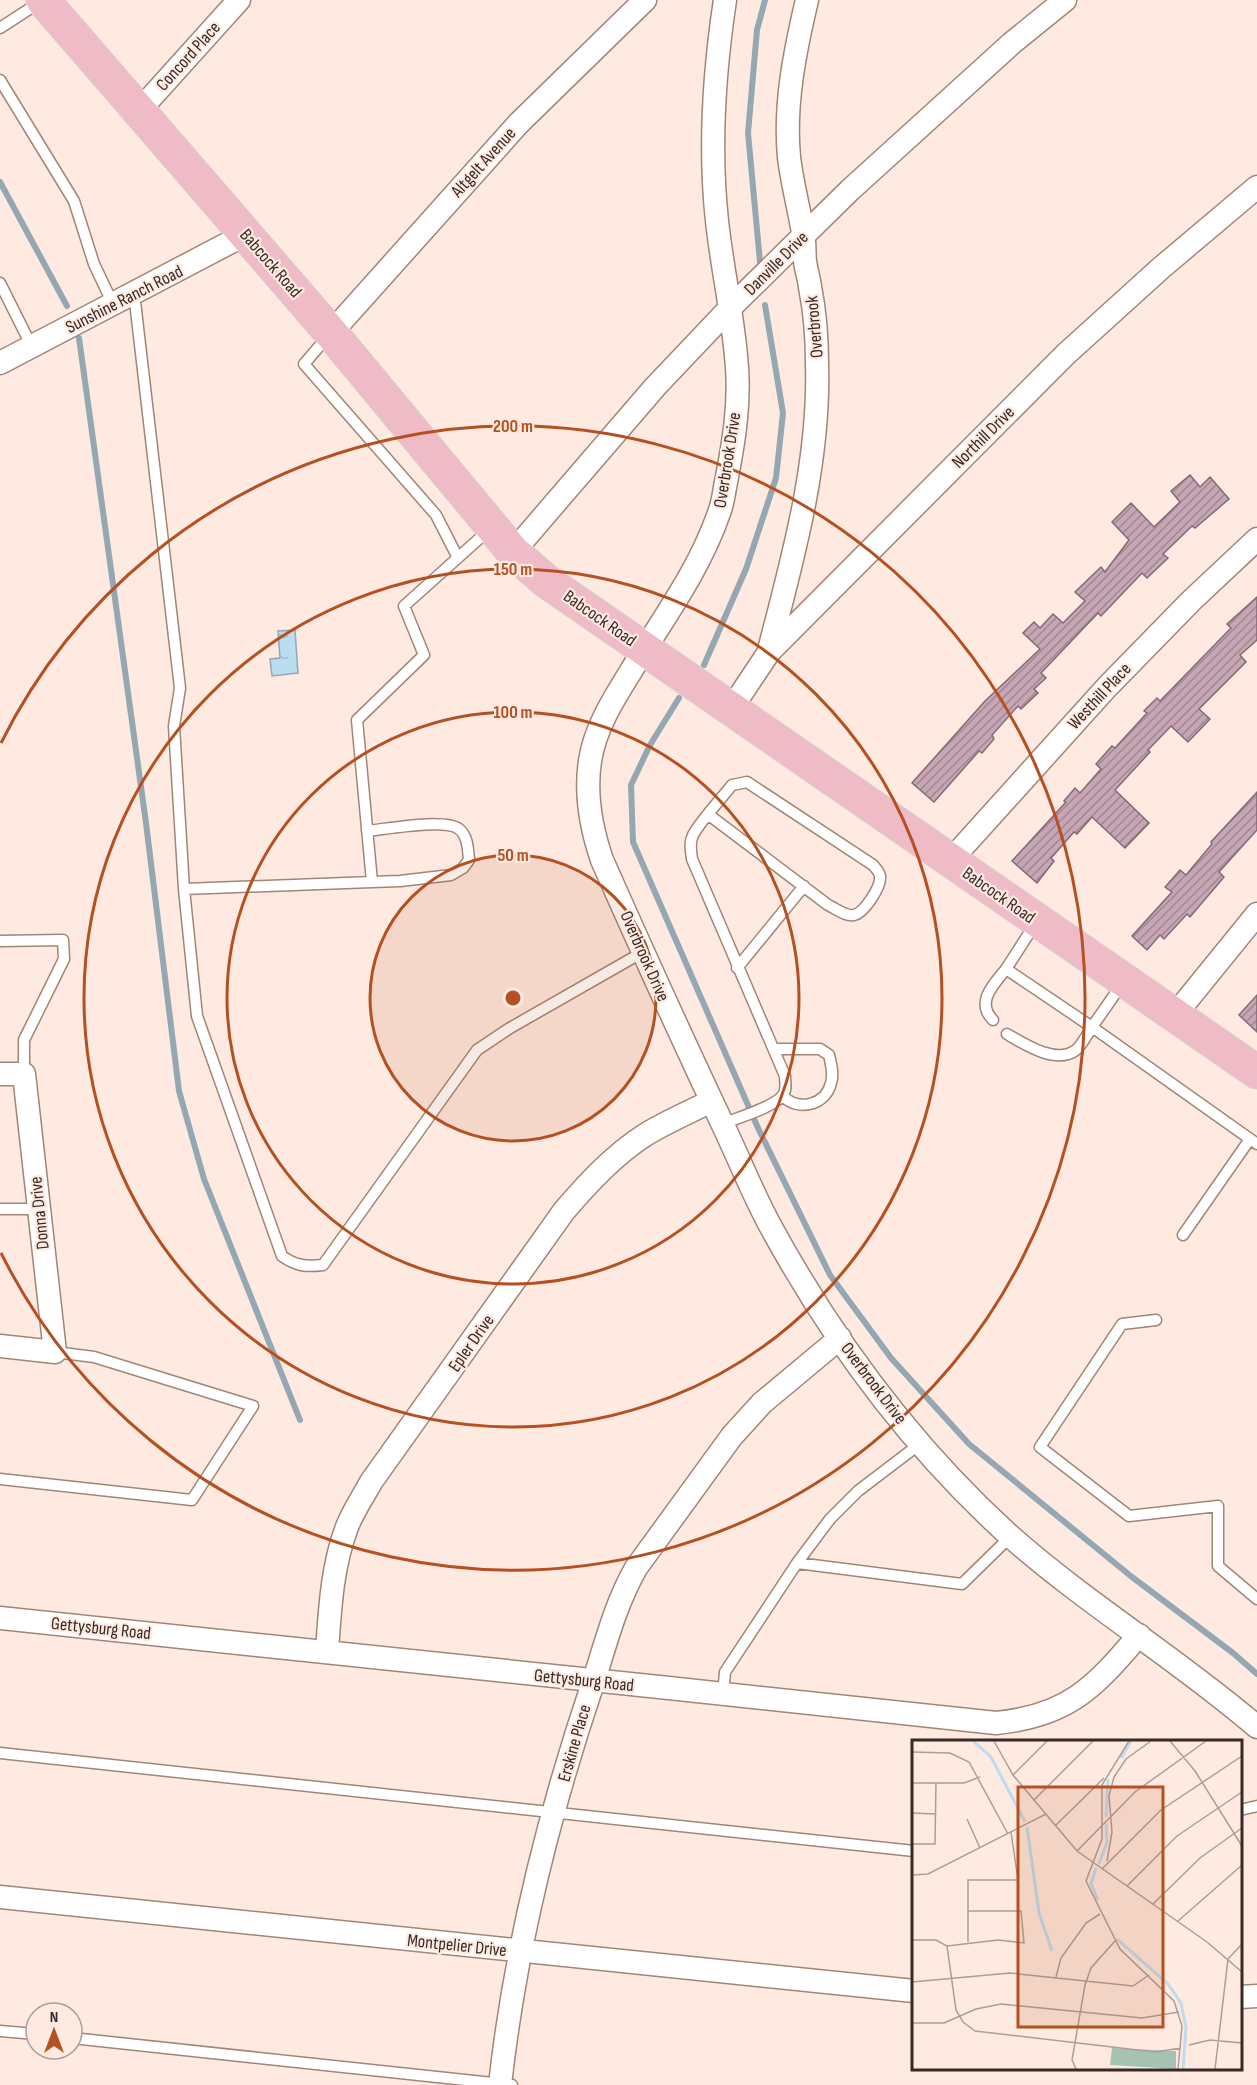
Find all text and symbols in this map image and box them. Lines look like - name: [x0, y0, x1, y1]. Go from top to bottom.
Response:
- street label: Concord Place: [152, 17, 225, 95]
- street label: Altgelt Avenue: [446, 123, 520, 202]
- street label: Babcock Road: [235, 225, 306, 302]
- street label: Danville Drive: [740, 227, 813, 300]
- street label: Sunshine Ranch Road: [62, 261, 186, 338]
- street label: Overbrook: [801, 295, 828, 359]
- street label: Northill Drive: [948, 402, 1019, 473]
- street label: Overbrook Drive: [710, 411, 745, 509]
- text: 200 m: [493, 416, 533, 437]
- text: 150 m: [494, 559, 532, 580]
- street label: Babcock Road: [559, 586, 640, 651]
- street label: Westhill Place: [1063, 659, 1136, 734]
- text: 100 m: [494, 702, 533, 723]
- text: 50 m: [497, 845, 529, 866]
- street label: Babcock Road: [958, 863, 1039, 928]
- street label: Overbrook Drive: [615, 908, 674, 1005]
- centre of rings: [503, 988, 523, 1008]
- street label: Donna Drive: [25, 1176, 54, 1250]
- street label: Epler Drive: [444, 1311, 499, 1376]
- street label: Overbrook Drive: [836, 1338, 911, 1428]
- street label: Gettysburg Road: [50, 1613, 152, 1644]
- street label: Gettysburg Road: [533, 1665, 635, 1696]
- street label: Erskine Place: [553, 1702, 595, 1784]
- inset map: [912, 1740, 1242, 2070]
- street label: Montpelier Drive: [406, 1930, 508, 1961]
- north arrow: [24, 2001, 84, 2061]
- text: N: [50, 2008, 58, 2027]

